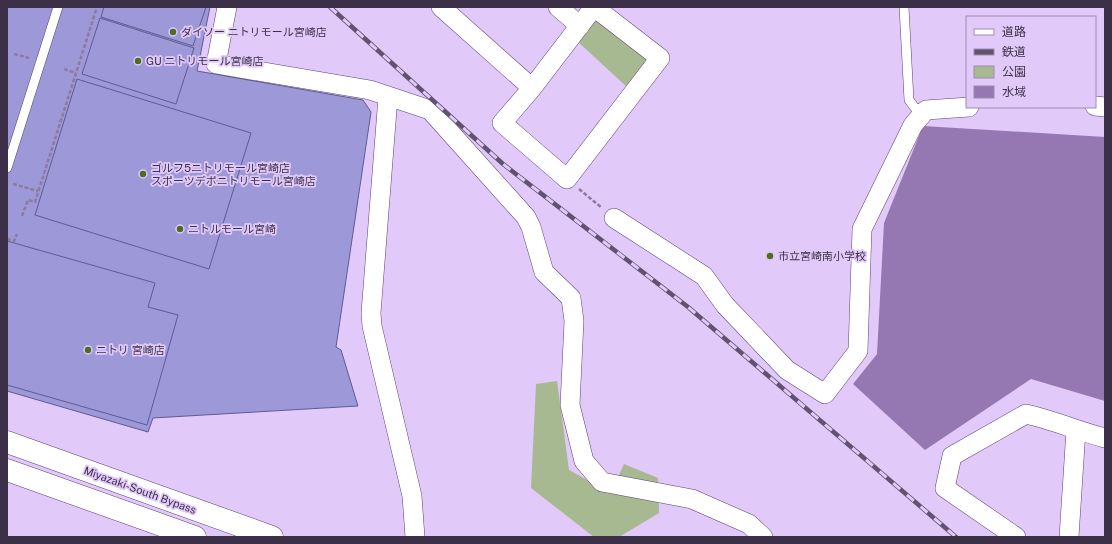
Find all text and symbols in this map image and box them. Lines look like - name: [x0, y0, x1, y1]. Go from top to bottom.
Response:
- legend: [966, 16, 1096, 108]
- text: 道路: [1002, 25, 1026, 39]
- place label: ダイソー ニトリモール宮崎店: [181, 26, 327, 38]
- marker: ダイソー ニトリモール宮崎店: [168, 27, 178, 37]
- text: 鉄道: [1002, 45, 1026, 59]
- place label: GU ニトリモール宮崎店: [146, 55, 263, 67]
- marker: GU ニトリモール宮崎店: [133, 56, 143, 66]
- text: 公園: [1002, 65, 1026, 79]
- text: 水域: [1002, 85, 1026, 99]
- place label: ゴルフ5ニトリモール宮崎店 スポーツデポニトリモール宮崎店: [151, 162, 316, 187]
- marker: ゴルフ5ニトリモール宮崎店 スポーツデポニトリモール宮崎店: [138, 169, 148, 179]
- place label: ニトルモール宮崎: [188, 223, 276, 235]
- marker: ニトルモール宮崎: [175, 224, 185, 234]
- place label: 市立宮崎南小学校: [778, 250, 866, 262]
- marker: 市立宮崎南小学校: [765, 251, 775, 261]
- place label: ニトリ 宮崎店: [96, 344, 165, 356]
- marker: ニトリ 宮崎店: [83, 345, 93, 355]
- street label: Miyazaki-South Bypass: [82, 464, 198, 516]

